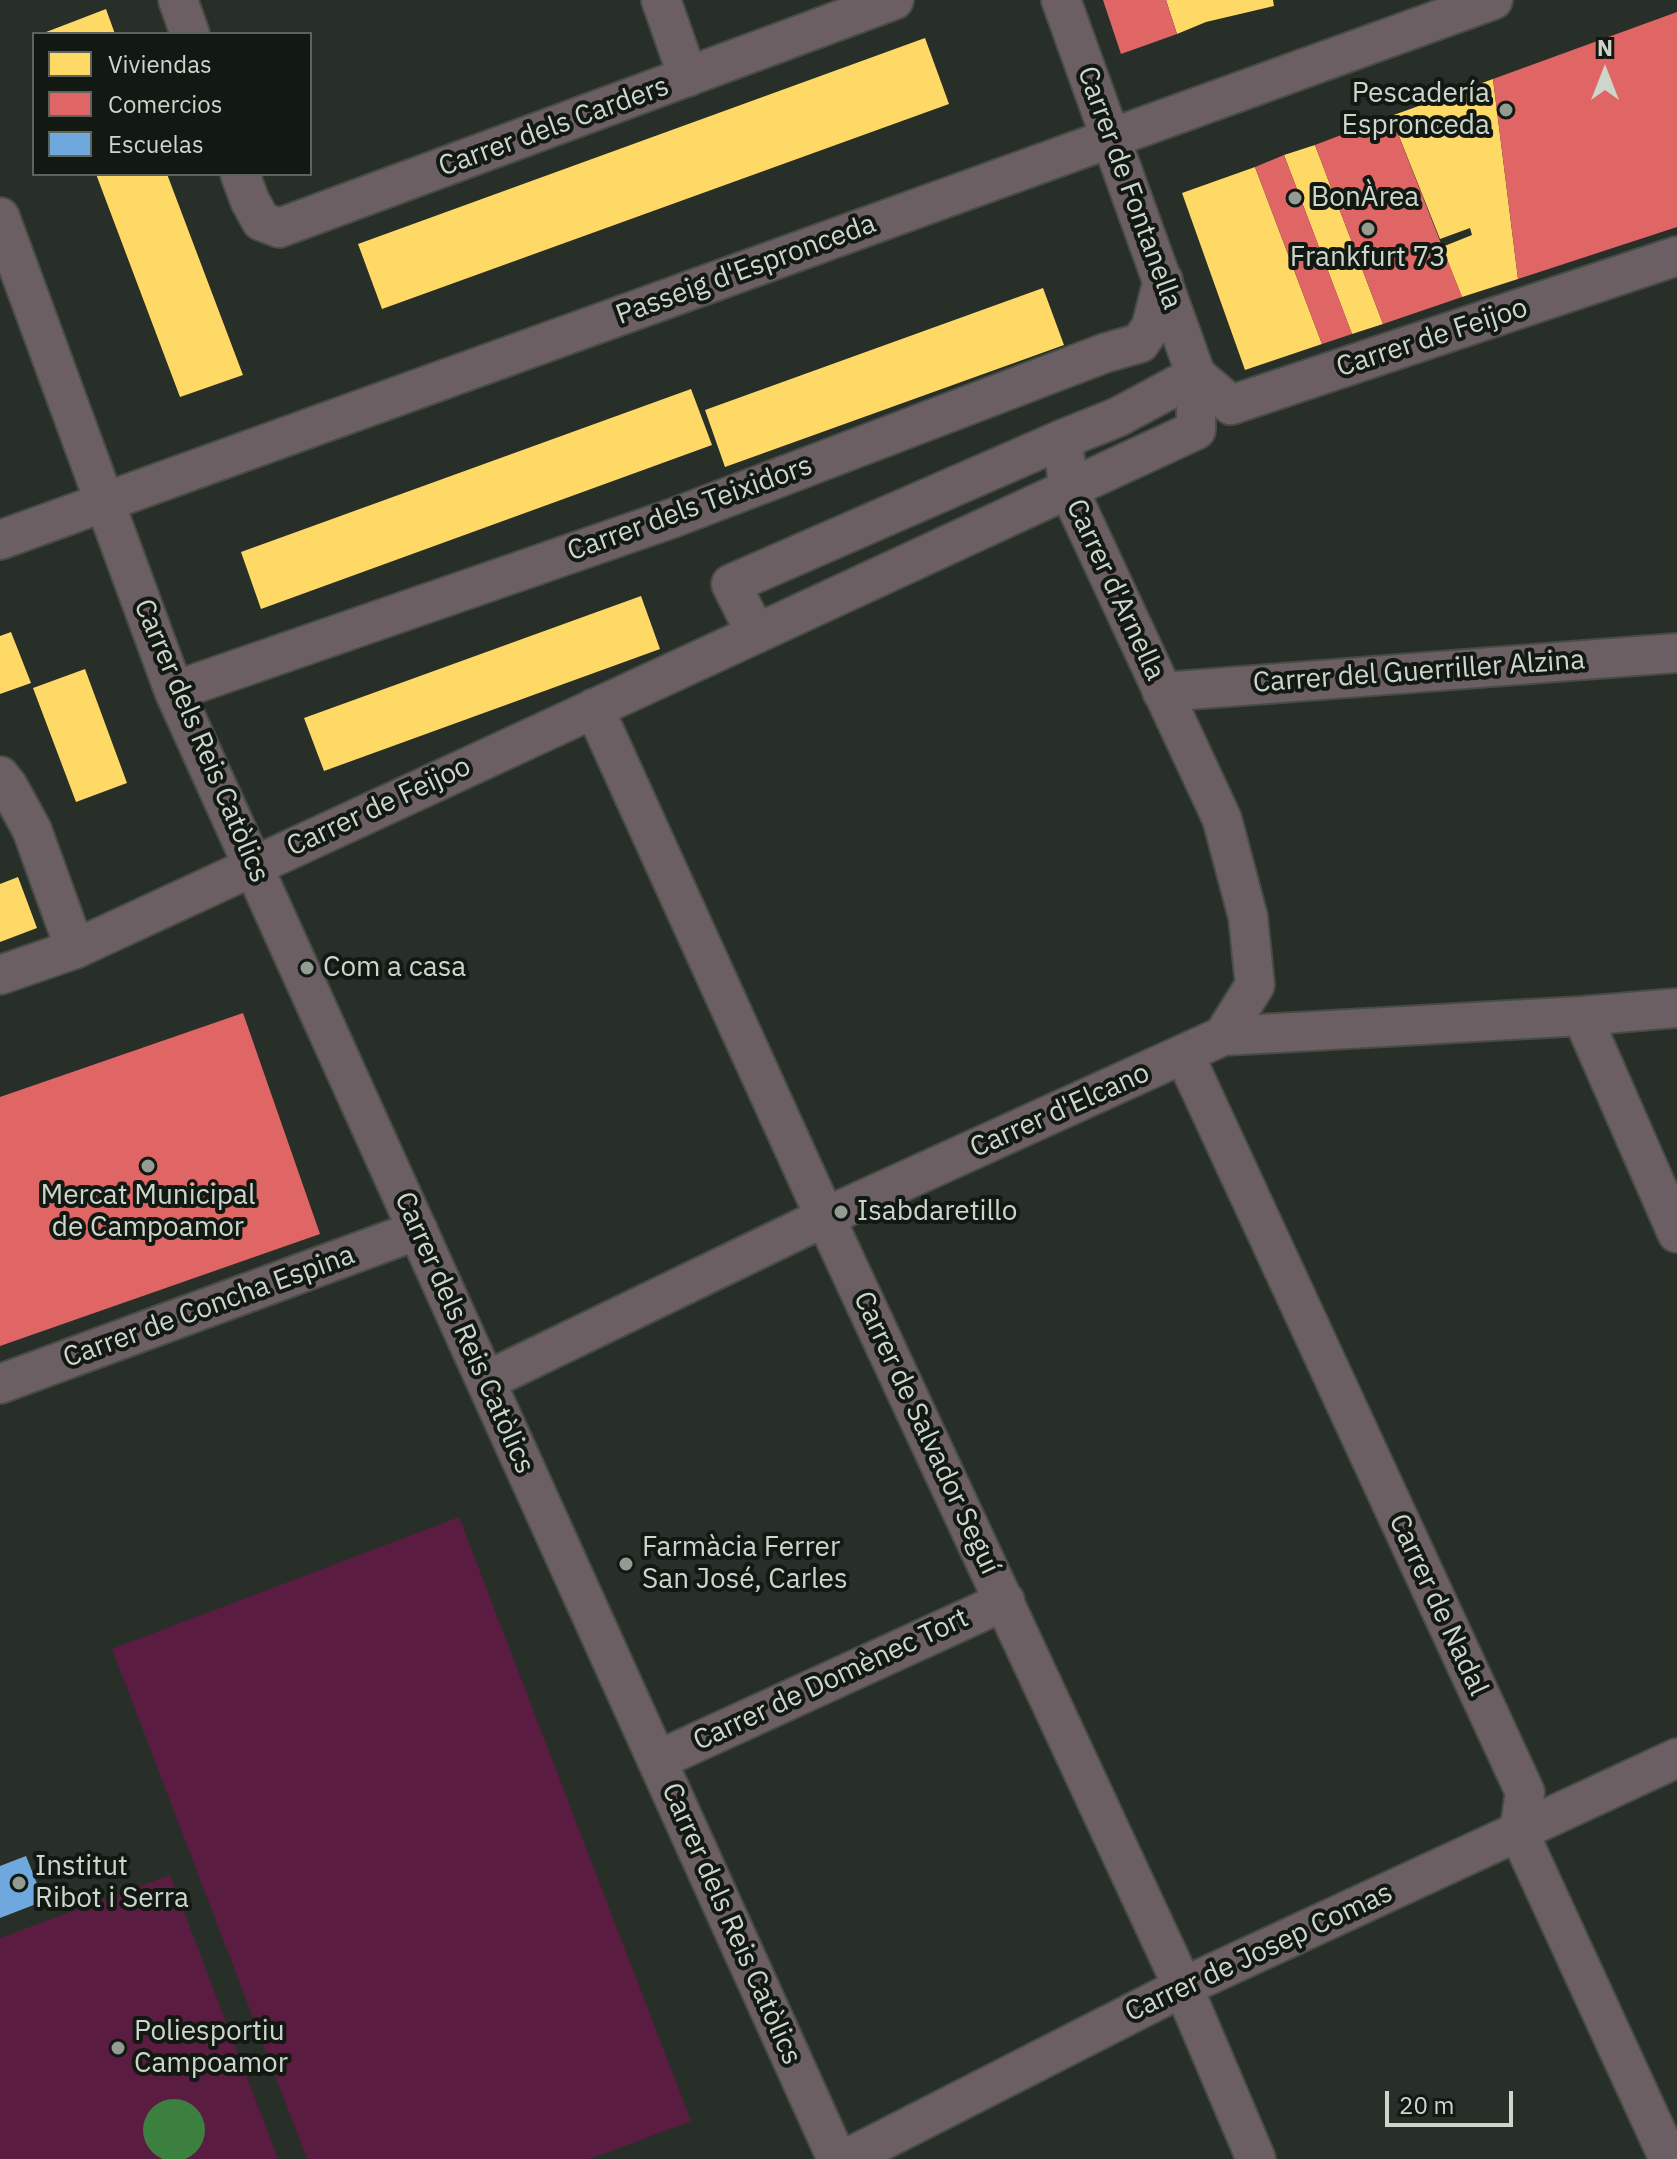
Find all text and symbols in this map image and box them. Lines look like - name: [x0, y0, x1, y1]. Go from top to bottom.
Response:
- legend: [32, 32, 312, 176]
- north arrow: [1565, 32, 1645, 112]
- text: N: [1597, 33, 1613, 62]
- text: Viviendas: [108, 48, 212, 80]
- street label: Carrer de Fontanella: [1069, 62, 1189, 314]
- street label: Carrer dels Carders: [434, 70, 674, 184]
- place label: Pescadería Espronceda: [1342, 77, 1490, 143]
- text: Comercios: [108, 88, 222, 120]
- marker: Pescadería Espronceda: [1497, 101, 1515, 119]
- text: Escuelas: [108, 128, 204, 160]
- place label: BonÀrea: [1311, 181, 1419, 215]
- marker: BonÀrea: [1286, 189, 1304, 207]
- street label: Passeig d'Espronceda: [612, 207, 880, 333]
- marker: Frankfurt 73: [1359, 220, 1377, 238]
- place label: Frankfurt 73: [1290, 241, 1446, 275]
- street label: Carrer de Feijoo: [1332, 291, 1532, 385]
- street label: Carrer dels Teixidors: [563, 449, 817, 569]
- street label: Carrer d'Arnella: [1058, 494, 1172, 686]
- street label: Carrer dels Reis Catòlics: [126, 594, 276, 888]
- street label: Carrer del Guerriller Alzina: [1252, 644, 1586, 700]
- street label: Carrer de Feijoo: [282, 750, 476, 864]
- place label: Com a casa: [323, 951, 466, 985]
- marker: Com a casa: [298, 959, 316, 977]
- street label: Carrer d'Elcano: [965, 1056, 1155, 1166]
- marker: Mercat Municipal de Campoamor: [139, 1157, 157, 1175]
- place label: Mercat Municipal de Campoamor: [40, 1179, 256, 1245]
- street label: Carrer dels Reis Catòlics: [387, 1187, 541, 1479]
- place label: Isabdaretillo: [857, 1195, 1017, 1229]
- marker: Isabdaretillo: [832, 1203, 850, 1221]
- street label: Carrer de Concha Espina: [59, 1239, 359, 1375]
- street label: Carrer de Salvador Seguí: [846, 1286, 1006, 1580]
- street label: Carrer de Nadal: [1381, 1509, 1495, 1701]
- place label: Farmàcia Ferrer San José, Carles: [642, 1531, 848, 1597]
- marker: Farmàcia Ferrer San José, Carles: [617, 1555, 635, 1573]
- street label: Carrer de Domènec Tort: [688, 1601, 974, 1759]
- street label: Carrer dels Reis Catòlics: [654, 1778, 808, 2070]
- place label: Institut Ribot i Serra: [35, 1850, 189, 1916]
- marker: Institut Ribot i Serra: [10, 1874, 28, 1892]
- street label: Carrer de Josep Comas: [1120, 1876, 1398, 2030]
- place label: Poliesportiu Campoamor: [134, 2015, 288, 2081]
- marker: Poliesportiu Campoamor: [109, 2039, 127, 2057]
- scale bar: [1389, 2075, 1517, 2125]
- text: 20 m: [1399, 2089, 1454, 2121]

